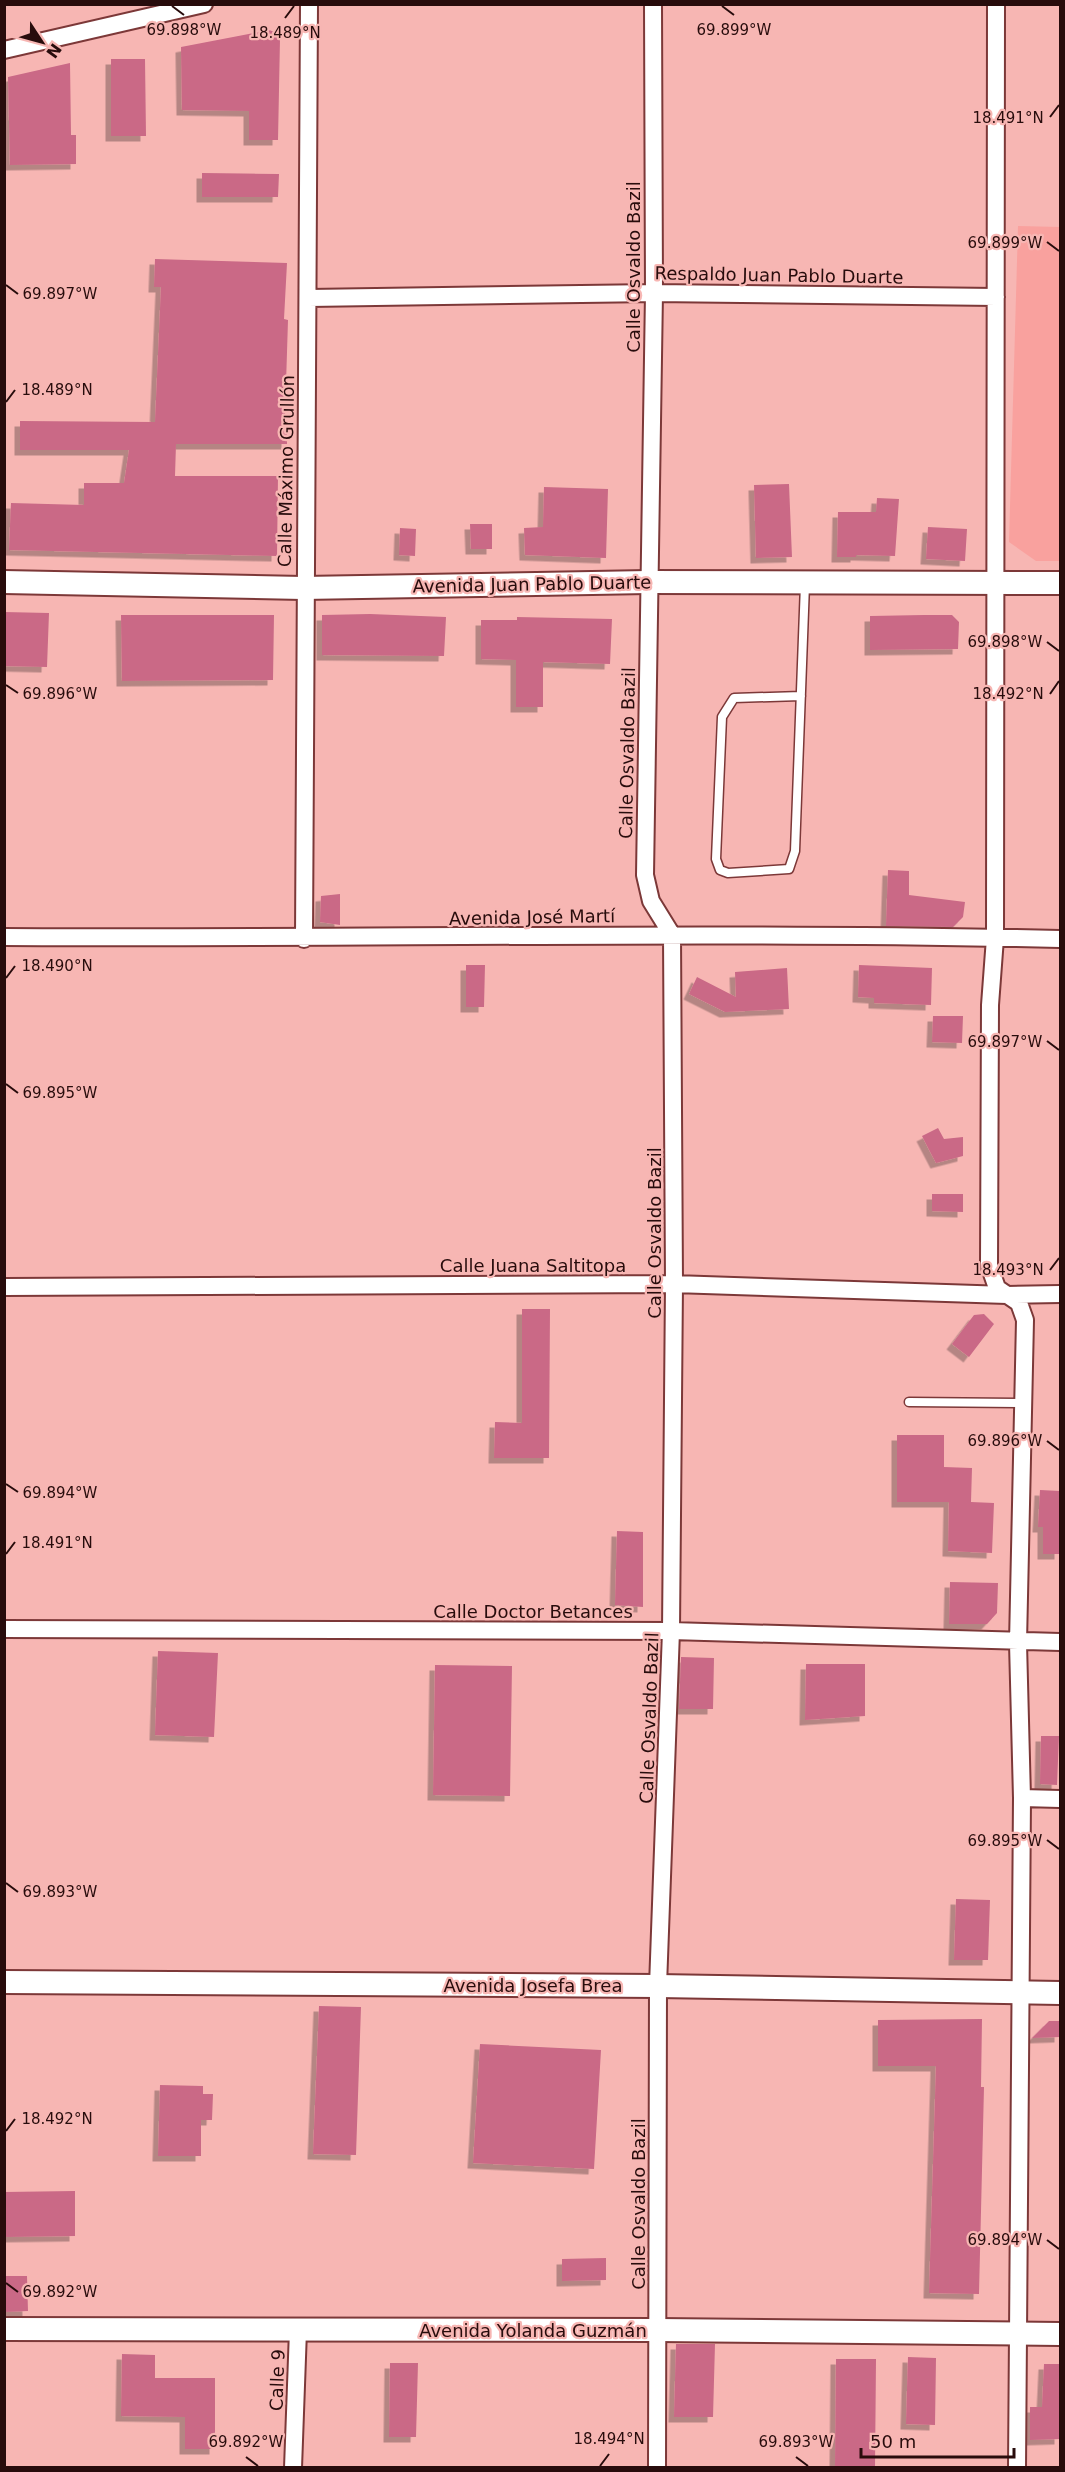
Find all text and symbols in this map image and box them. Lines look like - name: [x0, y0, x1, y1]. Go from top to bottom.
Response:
- north arrow: [12, 12, 72, 72]
- text: 69.898°W: [147, 21, 222, 39]
- text: 69.899°W: [697, 21, 772, 39]
- text: 18.489°N: [249, 24, 321, 42]
- text: N: [42, 40, 65, 62]
- text: 18.491°N: [972, 109, 1044, 127]
- street label: Calle Osvaldo Bazil: [623, 181, 644, 353]
- text: 69.899°W: [968, 234, 1043, 252]
- street label: Respaldo Juan Pablo Duarte: [654, 262, 904, 288]
- text: 69.897°W: [23, 285, 98, 303]
- street label: Calle Máximo Grullón: [274, 375, 298, 567]
- text: 18.489°N: [21, 381, 93, 399]
- street label: Avenida Juan Pablo Duarte: [413, 571, 651, 597]
- text: 69.898°W: [968, 633, 1043, 651]
- street label: Calle Osvaldo Bazil: [615, 667, 639, 839]
- text: 69.896°W: [23, 685, 98, 703]
- text: 18.492°N: [972, 685, 1044, 703]
- street label: Avenida José Martí: [449, 905, 616, 929]
- text: 18.490°N: [21, 957, 93, 975]
- text: 69.897°W: [968, 1033, 1043, 1051]
- text: 69.895°W: [23, 1084, 98, 1102]
- street label: Calle Osvaldo Bazil: [644, 1147, 665, 1319]
- street label: Calle Juana Saltitopa: [440, 1255, 626, 1276]
- text: 18.493°N: [972, 1261, 1044, 1279]
- text: 69.896°W: [968, 1432, 1043, 1450]
- text: 69.894°W: [23, 1484, 98, 1502]
- text: 18.491°N: [21, 1534, 93, 1552]
- street label: Calle Doctor Betances: [433, 1601, 633, 1622]
- street label: Calle Osvaldo Bazil: [636, 1632, 662, 1804]
- text: 69.895°W: [968, 1832, 1043, 1850]
- text: 69.893°W: [23, 1883, 98, 1901]
- street label: Avenida Josefa Brea: [444, 1975, 622, 1996]
- text: 18.492°N: [21, 2110, 93, 2128]
- street label: Calle Osvaldo Bazil: [628, 2118, 649, 2290]
- text: 69.894°W: [968, 2231, 1043, 2249]
- text: 69.892°W: [23, 2283, 98, 2301]
- street label: Avenida Yolanda Guzmán: [419, 2320, 647, 2341]
- street label: Calle 9: [265, 2349, 289, 2411]
- scale bar: [861, 2421, 1014, 2459]
- text: 18.494°N: [573, 2430, 645, 2448]
- text: 50 m: [870, 2431, 916, 2452]
- text: 69.892°W: [209, 2433, 284, 2451]
- text: 69.893°W: [759, 2433, 834, 2451]

